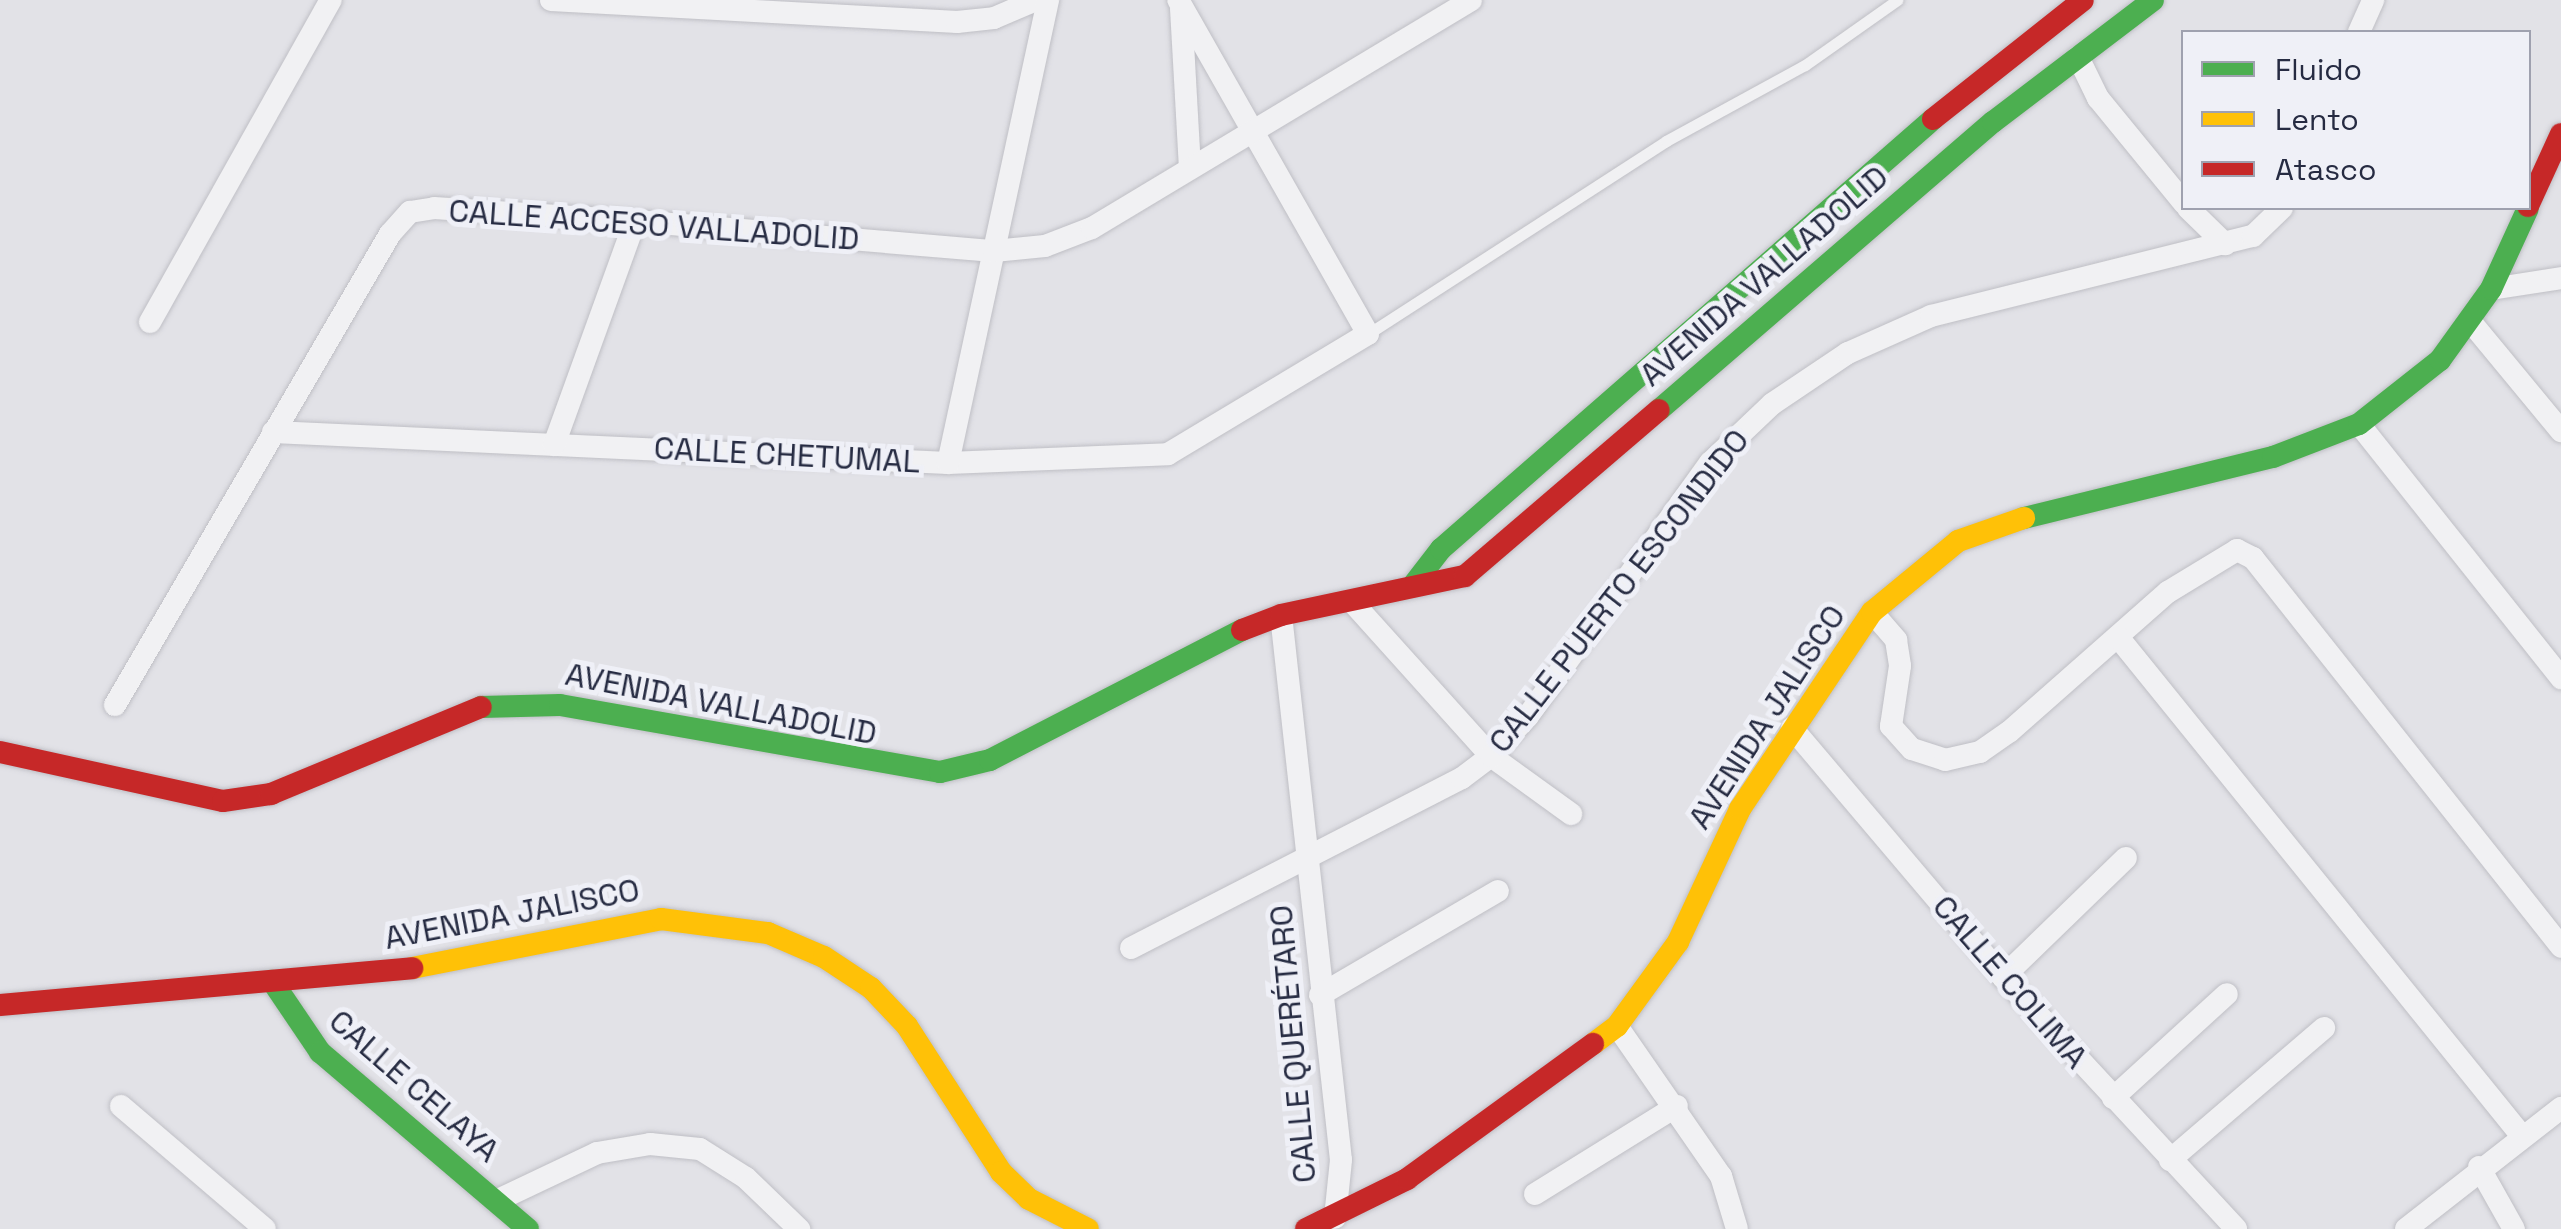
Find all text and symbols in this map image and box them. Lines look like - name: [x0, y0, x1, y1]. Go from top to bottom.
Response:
- legend: [2181, 30, 2531, 210]
- text: Fluido: [2275, 50, 2362, 89]
- text: Lento: [2275, 100, 2359, 139]
- text: Atasco: [2275, 150, 2376, 189]
- street label: AVENIDA VALLADOLID: [1632, 157, 1896, 395]
- street label: CALLE ACCESO VALLADOLID: [447, 191, 861, 259]
- street label: CALLE PUERTO ESCONDIDO: [1481, 422, 1757, 760]
- street label: CALLE CHETUMAL: [653, 429, 921, 481]
- street label: AVENIDA JALISCO: [1680, 598, 1854, 836]
- street label: AVENIDA VALLADOLID: [562, 655, 880, 753]
- street label: AVENIDA JALISCO: [381, 870, 643, 958]
- street label: CALLE COLIMA: [1924, 888, 2096, 1076]
- street label: CALLE QUERÉTARO: [1262, 903, 1324, 1185]
- street label: CALLE CELAYA: [321, 1002, 507, 1170]

